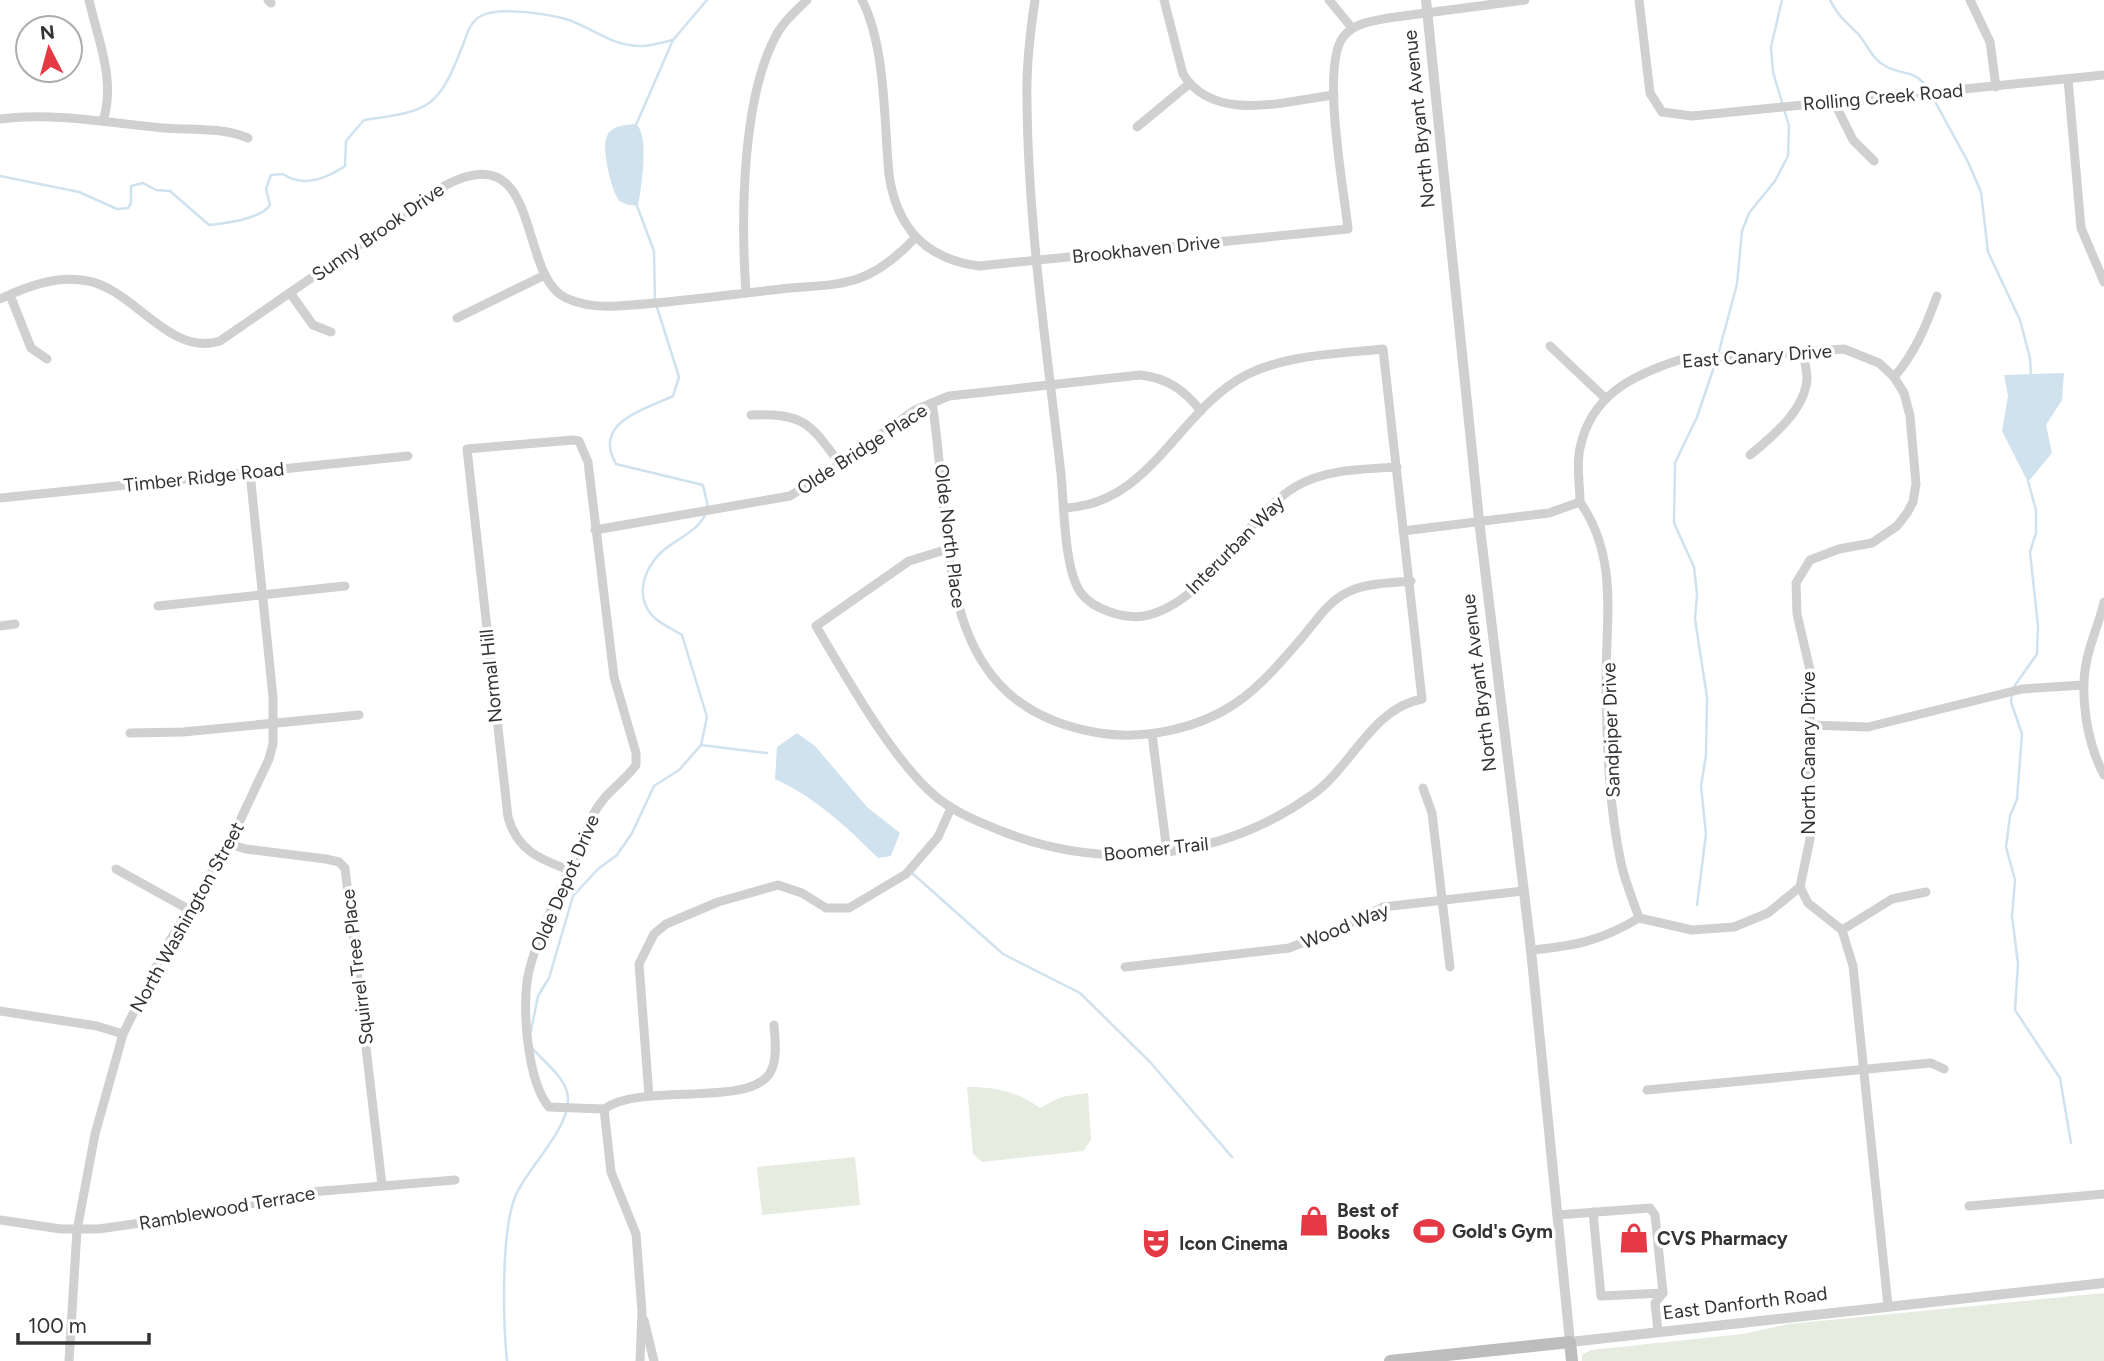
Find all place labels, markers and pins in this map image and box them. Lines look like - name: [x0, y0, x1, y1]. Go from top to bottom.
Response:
- place label: Best of Books: [1337, 1199, 1399, 1244]
- shop icon: Best of Books: [1297, 1204, 1331, 1238]
- sports icon: Gold's Gym: [1412, 1214, 1446, 1248]
- place label: Gold's Gym: [1452, 1220, 1553, 1243]
- shop icon: CVS Pharmacy: [1617, 1221, 1651, 1255]
- theatre icon: Icon Cinema: [1139, 1226, 1173, 1260]
- place label: CVS Pharmacy: [1657, 1227, 1788, 1250]
- place label: Icon Cinema: [1179, 1232, 1288, 1255]

